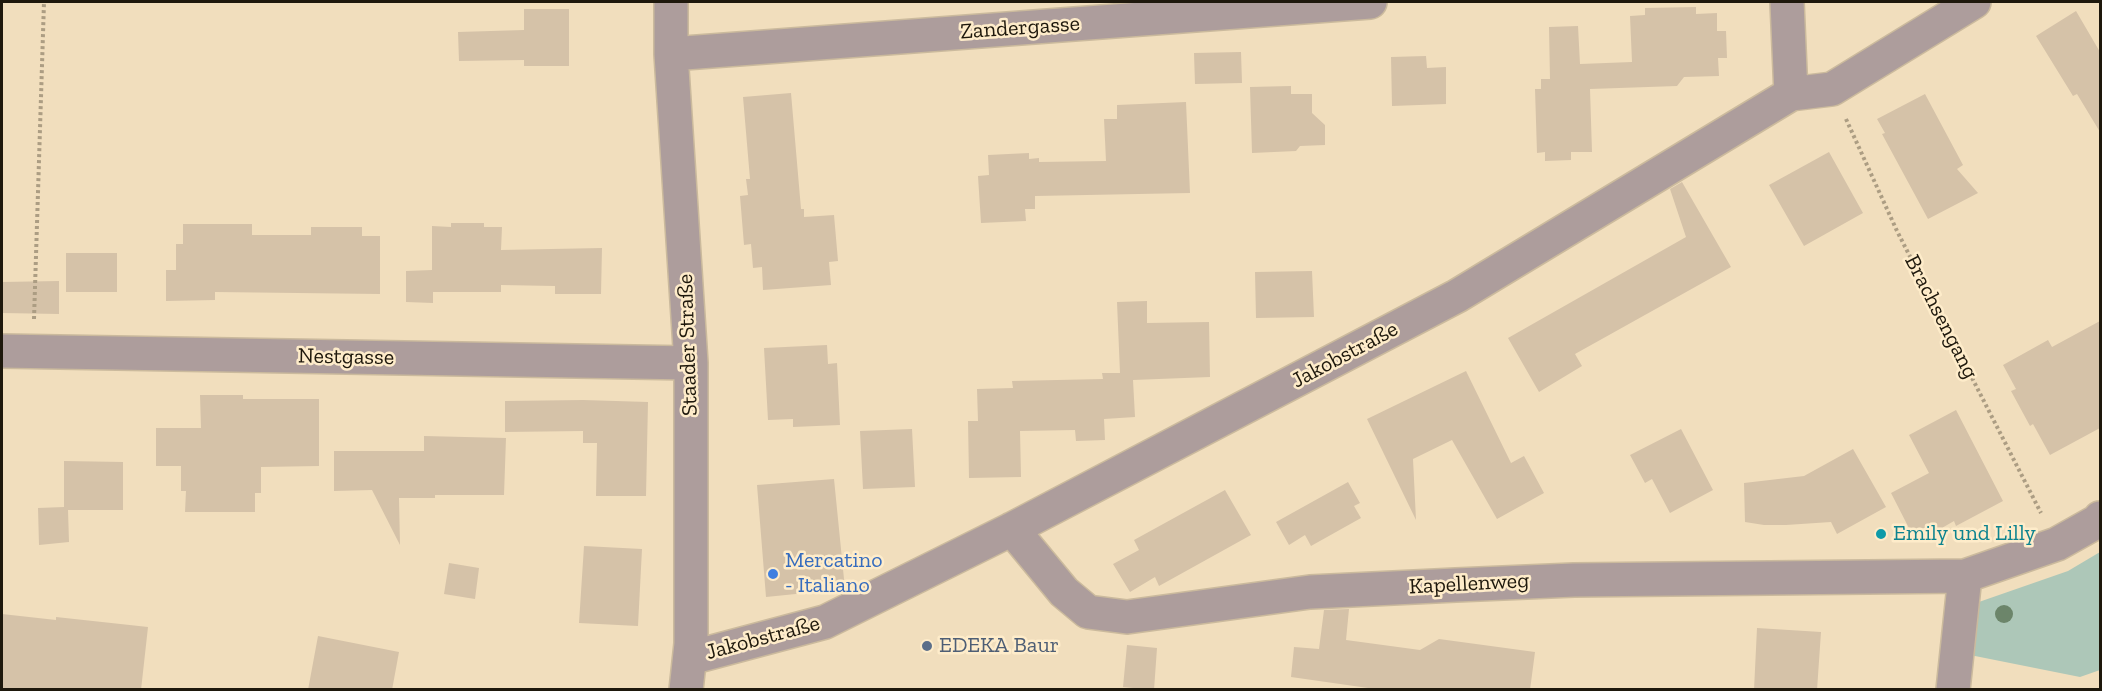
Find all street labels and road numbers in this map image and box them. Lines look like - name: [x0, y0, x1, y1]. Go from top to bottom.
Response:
- street label: Zandergasse: [959, 11, 1081, 45]
- street label: Brachsengang: [1898, 251, 1984, 383]
- street label: Staader Straße: [672, 273, 704, 417]
- street label: Jakobstraße: [1287, 316, 1403, 394]
- street label: Nestgasse: [298, 343, 394, 371]
- street label: Kapellenweg: [1408, 568, 1530, 600]
- street label: Jakobstraße: [703, 610, 823, 666]

